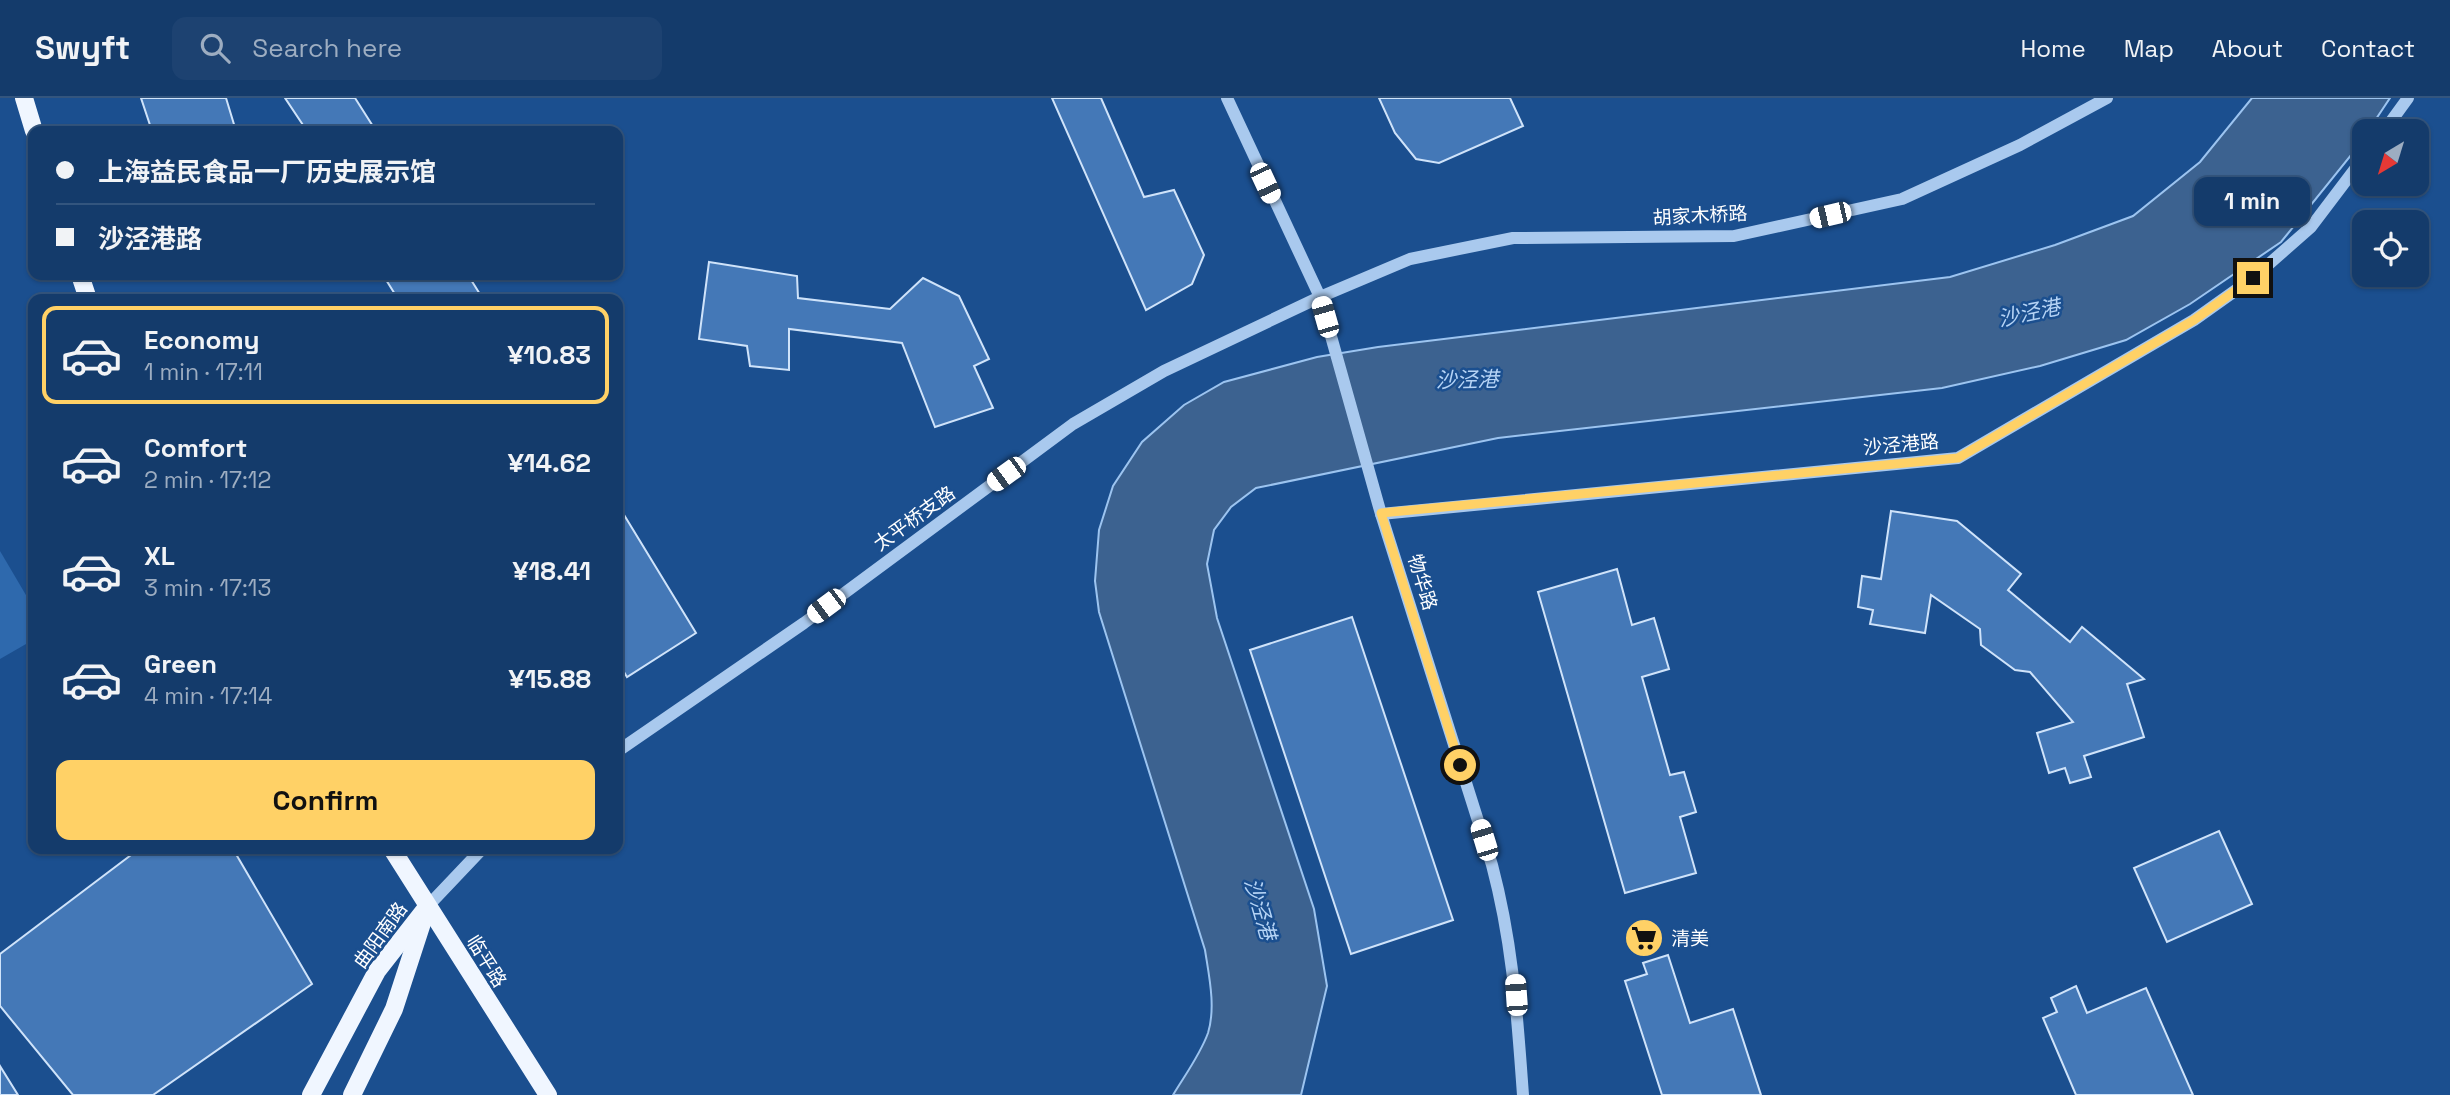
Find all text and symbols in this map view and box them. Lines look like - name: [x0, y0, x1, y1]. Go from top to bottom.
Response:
- search box: [172, 17, 662, 80]
- text: Swyft: [35, 27, 130, 69]
- icon: search: [196, 29, 234, 67]
- text: Search here: [252, 31, 402, 65]
- text: Home: [2020, 33, 2086, 64]
- text: Map: [2124, 33, 2174, 64]
- text: About: [2212, 33, 2283, 64]
- text: Contact: [2321, 33, 2415, 64]
- north arrow: [2352, 119, 2429, 196]
- map controls: [2352, 119, 2429, 287]
- text: 上海益民食品一厂历史展示馆: [98, 155, 436, 189]
- car: [1247, 160, 1284, 206]
- callout: 1 min: [2195, 176, 2311, 226]
- text: 1 min: [2224, 186, 2280, 216]
- car: [1808, 200, 1853, 230]
- street label: 胡家木桥路: [1652, 201, 1748, 230]
- button: locate: [2352, 210, 2429, 287]
- text: 沙泾港路: [98, 222, 202, 256]
- route end: [2237, 262, 2269, 294]
- water label: 沙泾港: [1995, 292, 2065, 332]
- car: [1310, 294, 1341, 340]
- text: Economy: [144, 323, 260, 357]
- icon: car: [60, 324, 123, 387]
- text: ¥10.83: [507, 338, 591, 372]
- text: 1 min · 17:11: [144, 357, 263, 387]
- water label: 沙泾港: [1435, 365, 1502, 394]
- street label: 沙泾港路: [1862, 429, 1940, 460]
- text: Comfort: [144, 431, 247, 465]
- icon: car: [60, 432, 123, 495]
- text: ¥14.62: [508, 446, 591, 480]
- car: [983, 453, 1030, 495]
- text: 2 min · 17:12: [144, 465, 271, 495]
- street label: 太平桥支路: [869, 480, 960, 556]
- text: XL: [144, 539, 175, 573]
- icon: car: [60, 540, 123, 603]
- street label: 物华路: [1402, 551, 1443, 613]
- text: ¥18.41: [512, 554, 591, 588]
- text: 3 min · 17:13: [144, 573, 271, 603]
- car: [803, 585, 850, 627]
- text: Green: [144, 647, 217, 681]
- icon: car: [60, 648, 123, 711]
- text: ¥15.88: [509, 662, 591, 696]
- text: 4 min · 17:14: [144, 681, 272, 711]
- route start: [1444, 749, 1476, 781]
- button: Confirm: [56, 760, 595, 840]
- car: [1468, 817, 1501, 863]
- water label: 沙泾港: [1239, 875, 1283, 946]
- street label: 曲阳南路: [348, 897, 413, 973]
- supermarket icon: 清美: [1623, 917, 1665, 959]
- place label: 清美: [1671, 926, 1709, 951]
- street label: 临平路: [461, 930, 512, 992]
- car: [1505, 973, 1528, 1017]

